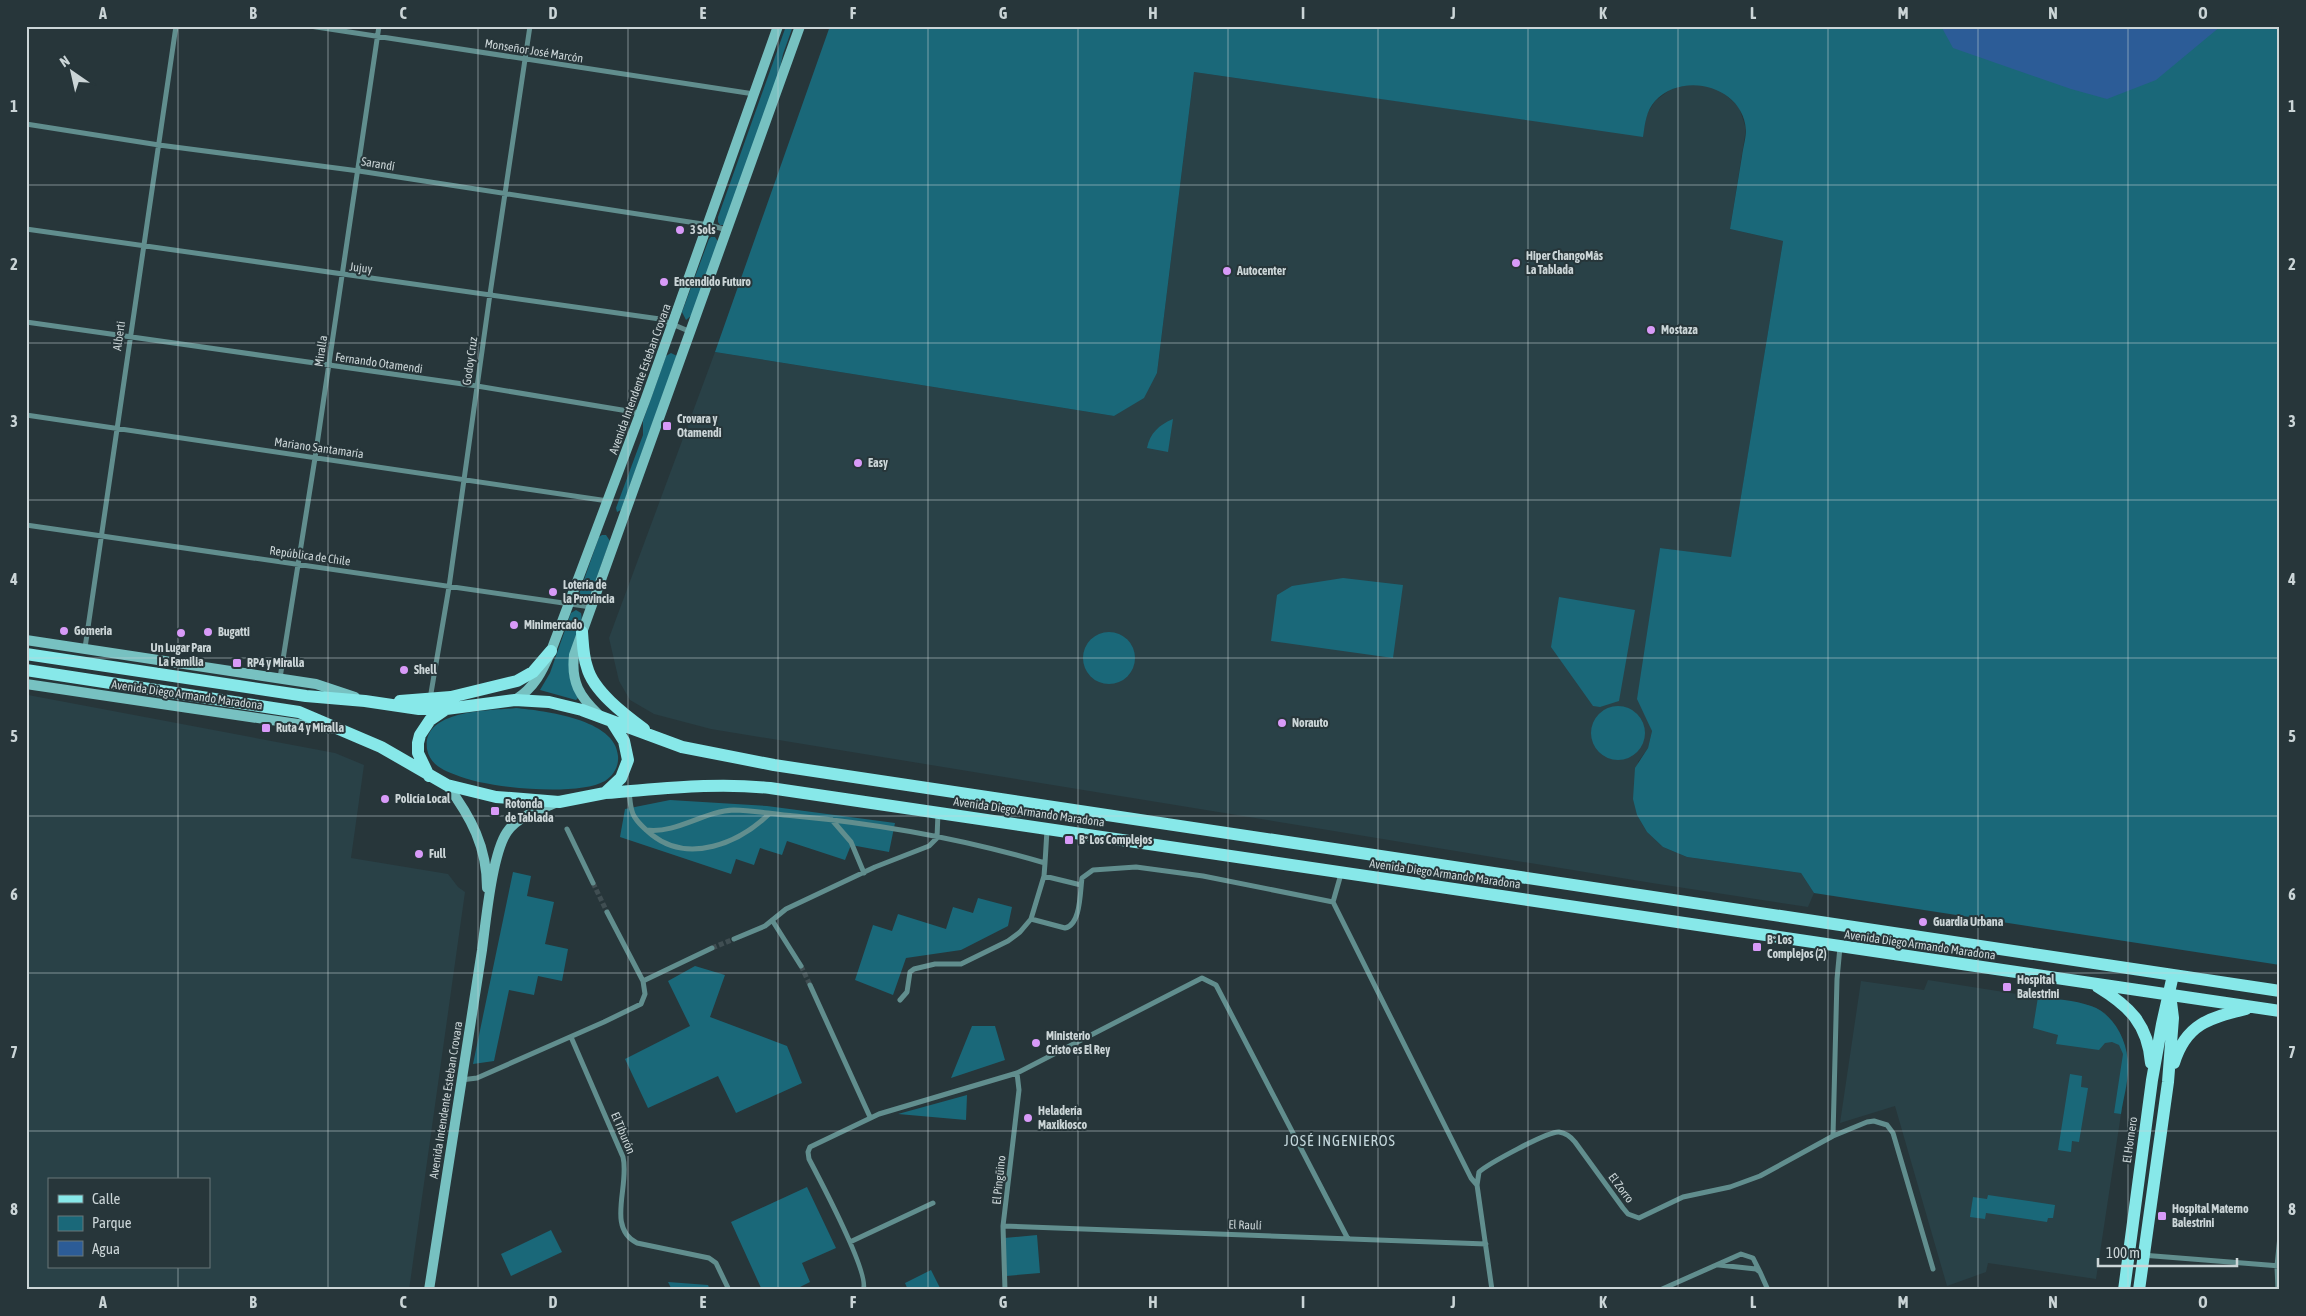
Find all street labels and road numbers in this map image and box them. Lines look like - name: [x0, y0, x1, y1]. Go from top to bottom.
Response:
- street label: Monseñor José Marcón: [484, 36, 584, 66]
- street label: Sarandí: [360, 154, 396, 174]
- street label: Jujuy: [349, 260, 373, 276]
- street label: Avenida Intendente Esteban Crovara: [606, 302, 674, 456]
- street label: Alberti: [110, 320, 128, 352]
- street label: Miralla: [312, 334, 330, 368]
- street label: Godoy Cruz: [460, 335, 480, 386]
- street label: Fernando Otamendi: [334, 350, 424, 376]
- street label: Mariano Santamaría: [273, 435, 365, 461]
- street label: República de Chile: [269, 543, 351, 569]
- street label: Avenida Diego Armando Maradona: [111, 677, 263, 713]
- street label: Avenida Diego Armando Maradona: [953, 794, 1105, 830]
- street label: Avenida Diego Armando Maradona: [1369, 856, 1521, 892]
- street label: Avenida Diego Armando Maradona: [1844, 927, 1996, 963]
- street label: Avenida Intendente Esteban Crovara: [427, 1020, 465, 1180]
- street label: El Tiburón: [608, 1110, 638, 1156]
- street label: El Hornero: [2120, 1116, 2140, 1164]
- street label: El Pingüino: [989, 1154, 1009, 1205]
- street label: El Zorro: [1605, 1170, 1637, 1206]
- street label: El Raulí: [1228, 1217, 1262, 1233]

